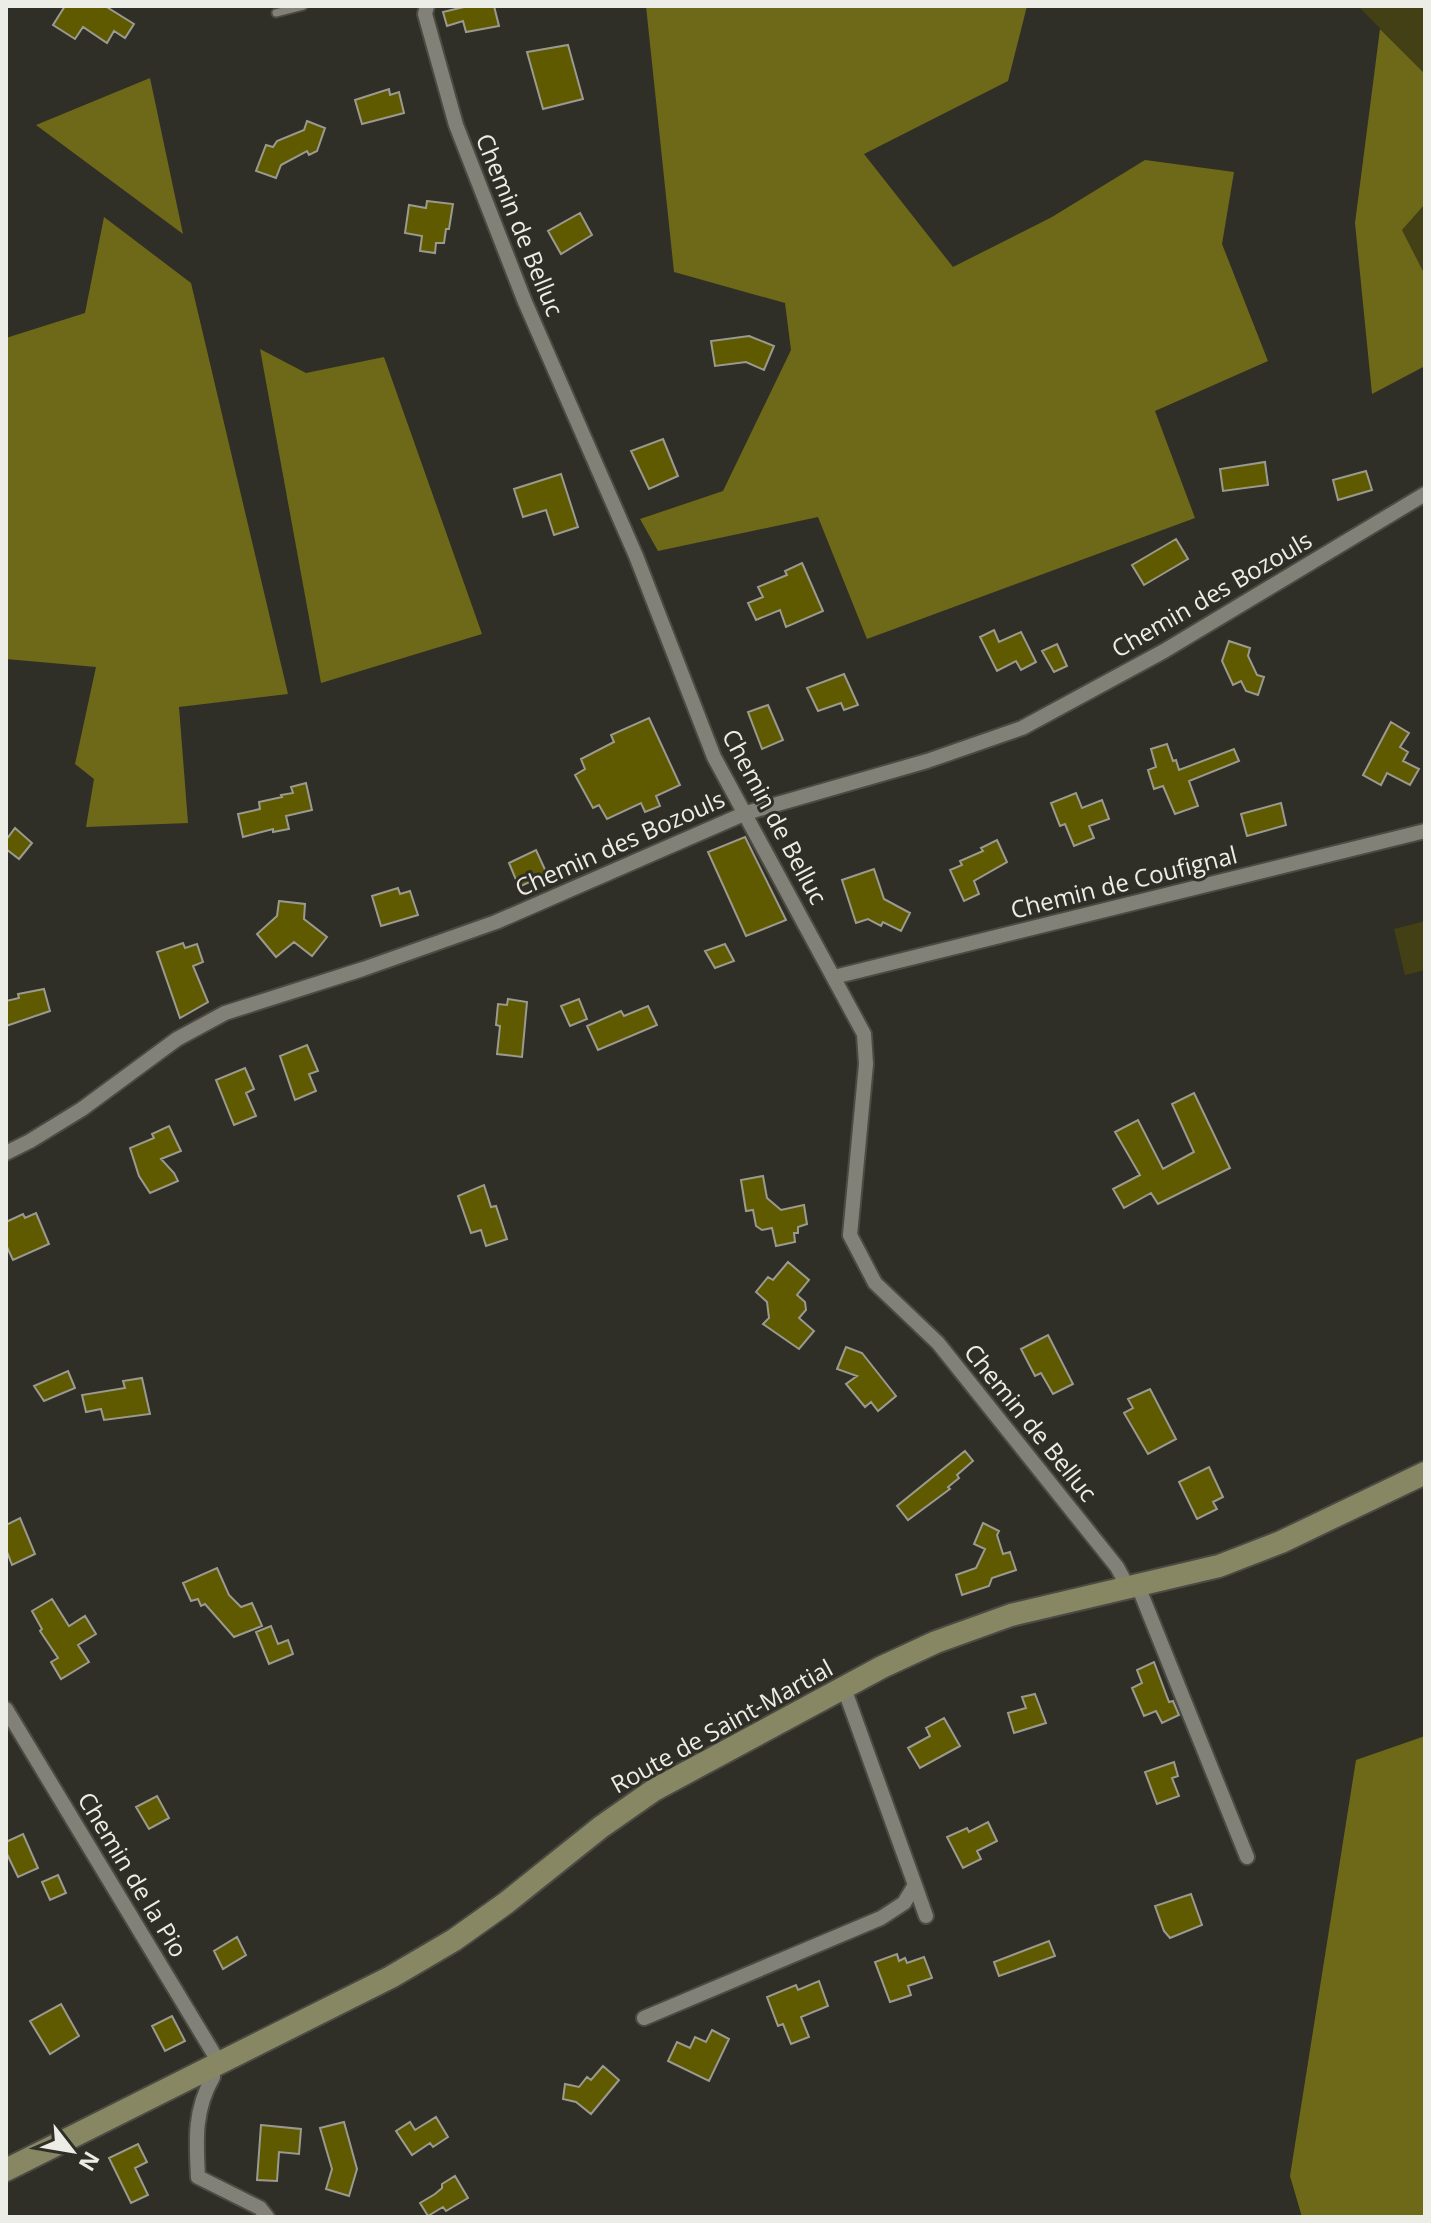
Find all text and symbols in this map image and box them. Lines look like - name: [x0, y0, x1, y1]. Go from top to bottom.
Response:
- street label: Chemin de Belluc: [469, 128, 572, 321]
- street label: Chemin des Bozouls: [1105, 523, 1317, 665]
- street label: Chemin de Belluc: [715, 723, 835, 910]
- street label: Chemin des Bozouls: [509, 782, 729, 904]
- street label: Chemin de Coufignal: [1007, 837, 1240, 926]
- street label: Chemin de Belluc: [957, 1336, 1105, 1508]
- street label: Route de Saint-Martial: [604, 1651, 838, 1800]
- street label: Chemin de la Pio: [71, 1785, 196, 1963]
- north arrow: [32, 2111, 112, 2191]
- text: N: [73, 2146, 107, 2177]

